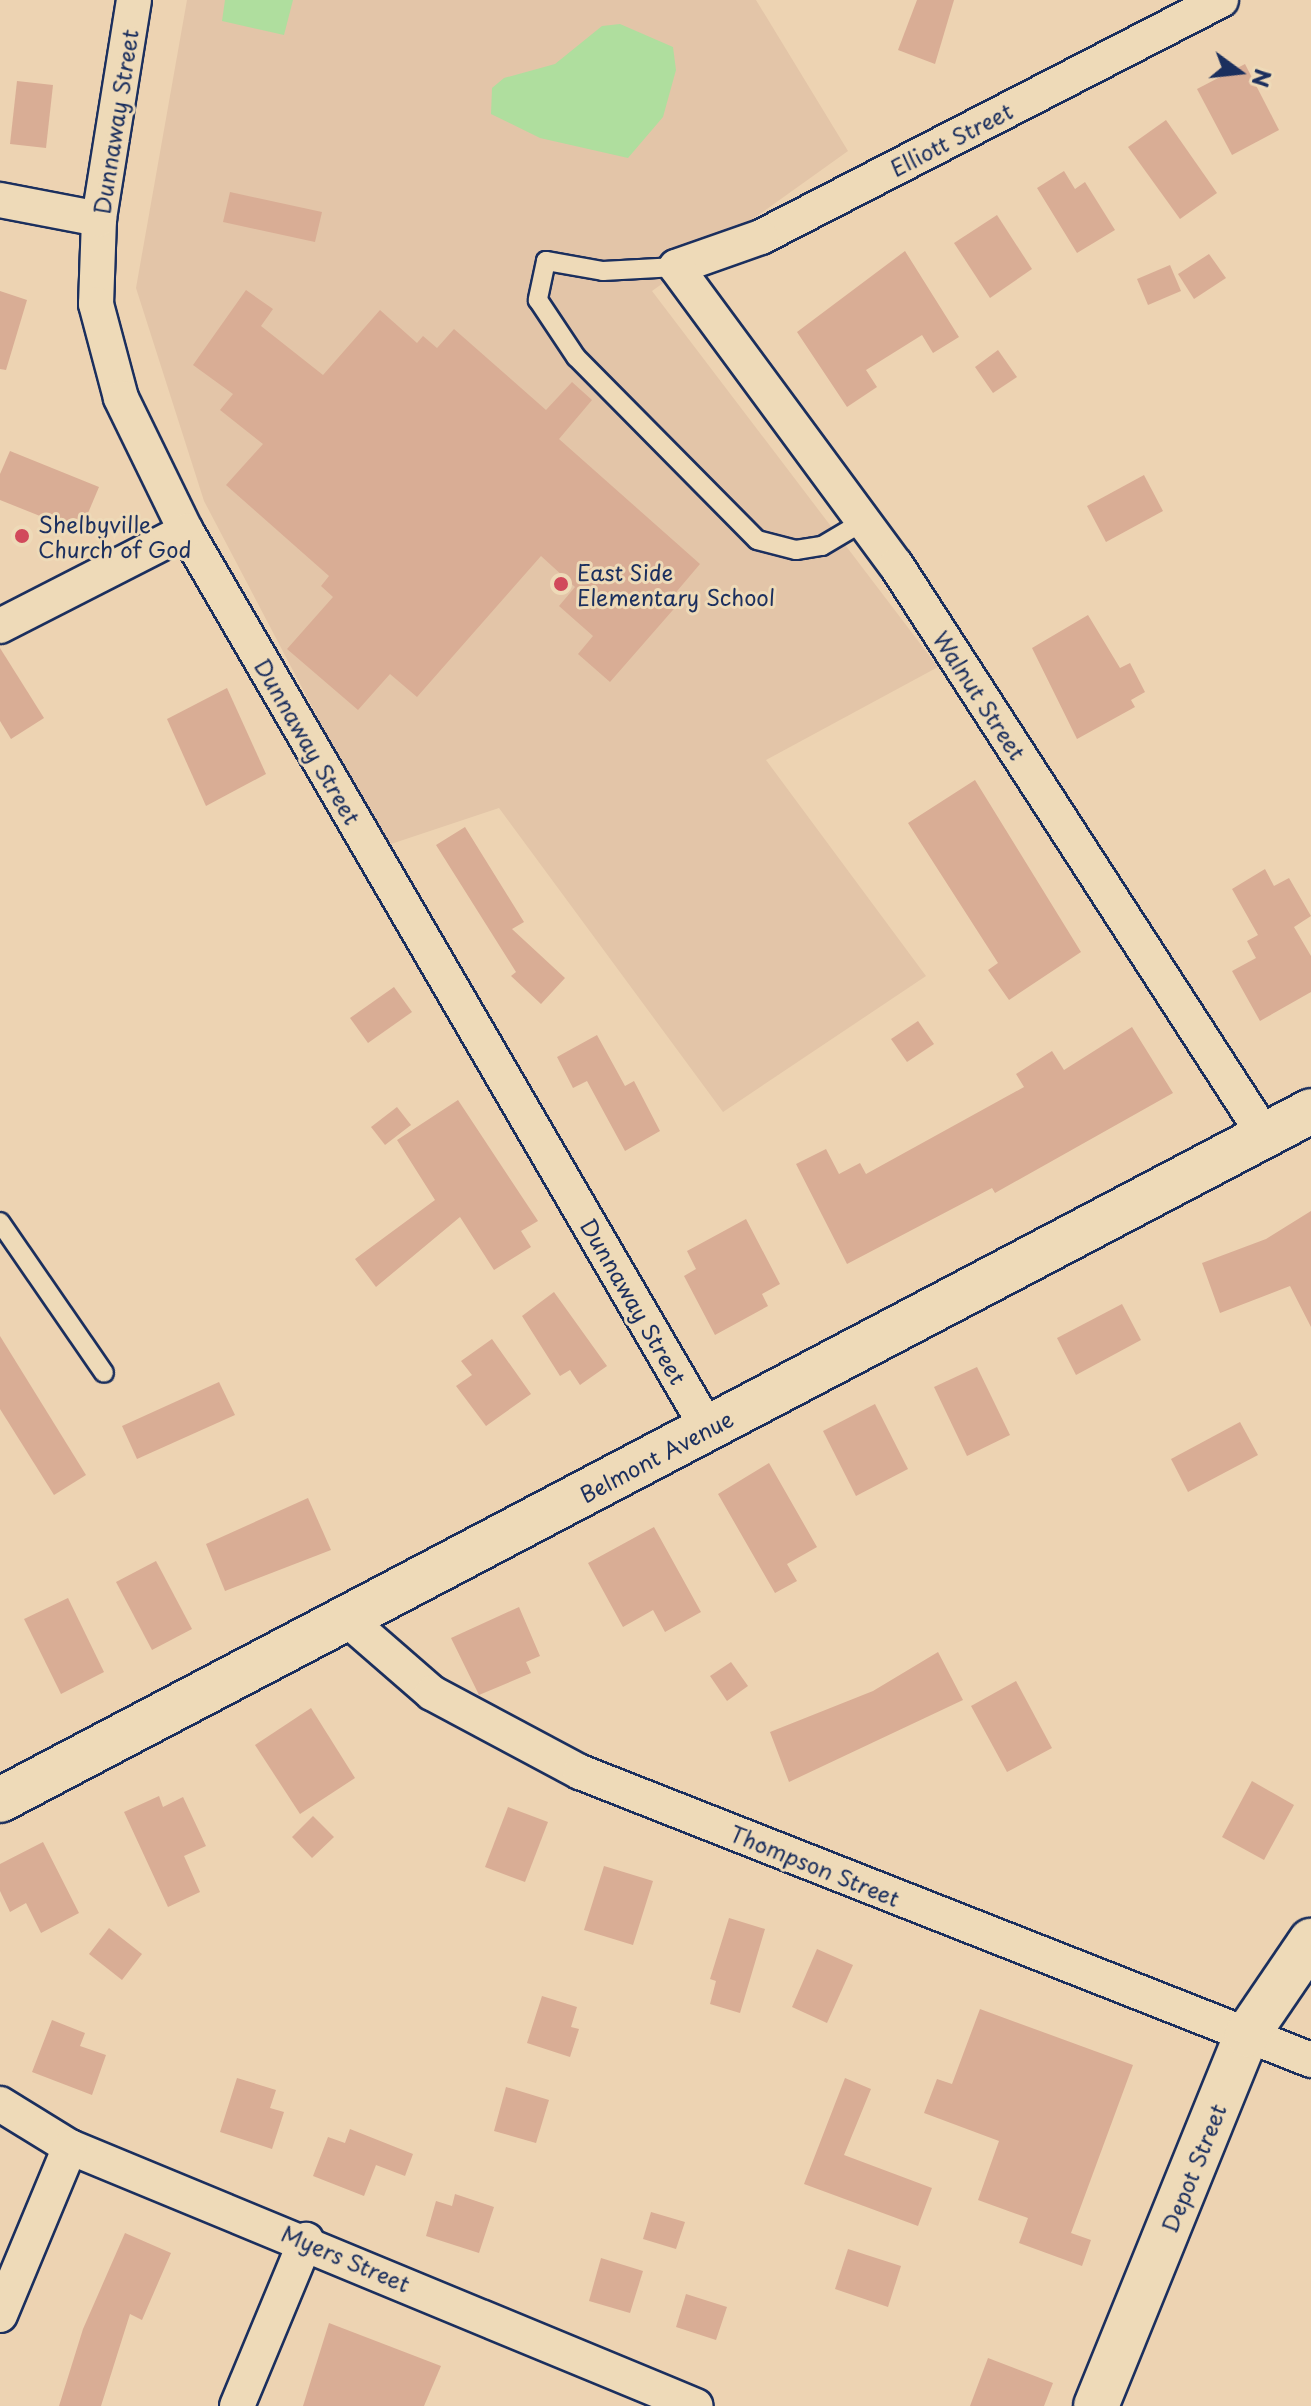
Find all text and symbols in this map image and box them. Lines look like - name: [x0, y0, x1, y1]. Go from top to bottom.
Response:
- street label: Dunnaway Street: [87, 27, 143, 217]
- north arrow: [1199, 32, 1279, 112]
- text: N: [1244, 66, 1281, 91]
- street label: Elliott Street: [885, 97, 1017, 181]
- place label: Shelbyville Church of God: [38, 510, 192, 562]
- marker: Shelbyville Church of God: [13, 527, 31, 545]
- place label: East Side Elementary School: [577, 558, 775, 610]
- marker: East Side Elementary School: [552, 575, 570, 593]
- street label: Walnut Street: [929, 626, 1031, 764]
- street label: Dunnaway Street: [250, 653, 366, 829]
- street label: Dunnaway Street: [576, 1213, 692, 1389]
- street label: Belmont Avenue: [575, 1405, 737, 1507]
- street label: Thompson Street: [726, 1819, 904, 1911]
- street label: Depot Street: [1155, 2100, 1231, 2236]
- street label: Myers Street: [277, 2219, 415, 2297]

